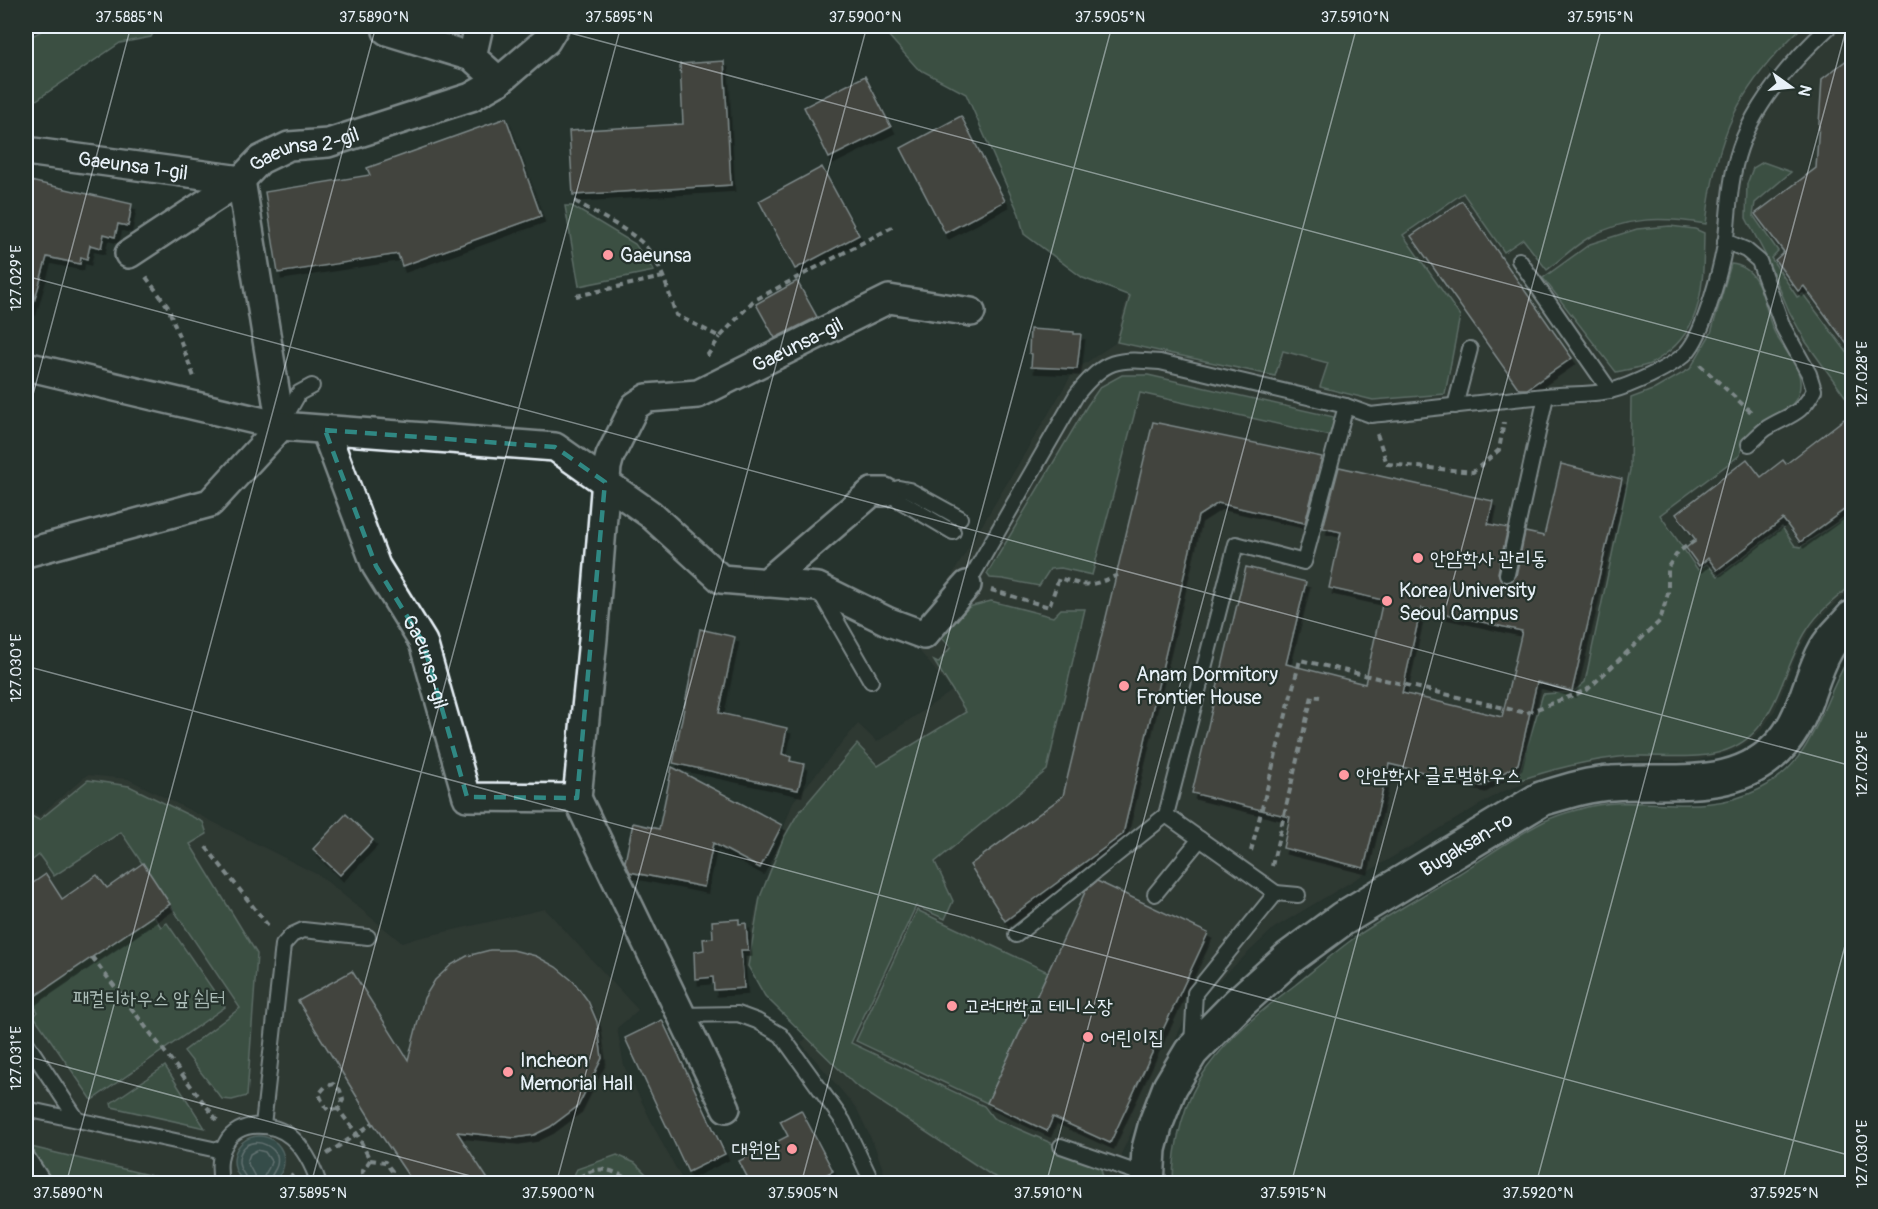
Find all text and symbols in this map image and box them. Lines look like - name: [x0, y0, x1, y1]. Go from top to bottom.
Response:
- text: 37.5885°N: [95, 8, 163, 27]
- text: 37.5890°N: [339, 8, 409, 27]
- text: 37.5895°N: [585, 8, 653, 27]
- text: 37.5900°N: [829, 8, 901, 27]
- text: 37.5905°N: [1075, 8, 1145, 27]
- text: 37.5910°N: [1321, 8, 1389, 27]
- text: 37.5915°N: [1567, 8, 1633, 27]
- north arrow: [1761, 57, 1821, 117]
- text: N: [1793, 83, 1816, 99]
- street label: Gaeunsa 2-gil: [243, 121, 362, 177]
- street label: Gaeunsa 1-gil: [76, 146, 190, 185]
- place label: Gaeunsa: [620, 243, 692, 268]
- text: 127.029°E: [7, 245, 26, 311]
- marker: Gaeunsa: [601, 248, 615, 262]
- street label: Gaeunsa-gil: [748, 311, 847, 378]
- text: 127.028°E: [1853, 341, 1872, 407]
- place label: 안암학사 관리동: [1430, 546, 1547, 571]
- marker: 안암학사 관리동: [1411, 551, 1425, 565]
- place label: Korea University Seoul Campus: [1399, 578, 1536, 626]
- marker: Korea University Seoul Campus: [1380, 594, 1394, 608]
- street label: Gaeunsa-gil: [397, 610, 454, 712]
- text: 127.030°E: [7, 633, 26, 702]
- place label: Anam Dormitory Frontier House: [1136, 662, 1278, 710]
- marker: Anam Dormitory Frontier House: [1117, 679, 1131, 693]
- text: 127.029°E: [1853, 731, 1872, 797]
- place label: 안암학사 글로벌하우스: [1356, 763, 1521, 788]
- marker: 안암학사 글로벌하우스: [1337, 768, 1351, 782]
- street label: Bugaksan-ro: [1415, 806, 1517, 882]
- park label: 패컬티하우스 앞 쉼터: [72, 986, 226, 1011]
- place label: 고려대학교 테니스장: [964, 994, 1113, 1019]
- marker: 고려대학교 테니스장: [945, 999, 959, 1013]
- place label: 어린이집: [1100, 1025, 1164, 1050]
- text: 127.031°E: [7, 1026, 26, 1090]
- marker: 어린이집: [1081, 1030, 1095, 1044]
- place label: Incheon Memorial Hall: [520, 1048, 633, 1096]
- marker: Incheon Memorial Hall: [501, 1065, 515, 1079]
- text: 127.030°E: [1853, 1119, 1872, 1188]
- place label: 대원암: [732, 1137, 780, 1162]
- marker: 대원암: [785, 1142, 799, 1156]
- text: 37.5890°N: [33, 1184, 103, 1203]
- text: 37.5895°N: [279, 1184, 347, 1203]
- text: 37.5900°N: [522, 1184, 594, 1203]
- text: 37.5905°N: [768, 1184, 838, 1203]
- text: 37.5910°N: [1014, 1184, 1082, 1203]
- text: 37.5915°N: [1260, 1184, 1326, 1203]
- text: 37.5920°N: [1503, 1184, 1573, 1203]
- text: 37.5925°N: [1750, 1184, 1818, 1203]

